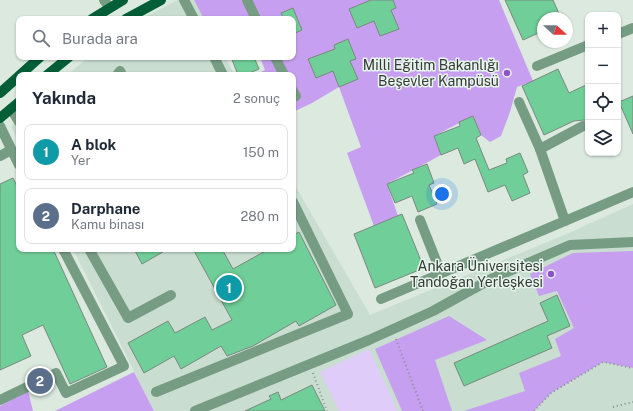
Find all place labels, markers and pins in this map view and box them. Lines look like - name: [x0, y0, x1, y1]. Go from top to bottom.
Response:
- place label: Milli Eğitim Bakanlığı Beşevler Kampüsü: [363, 57, 499, 89]
- marker: Milli Eğitim Bakanlığı Beşevler Kampüsü: [502, 68, 512, 78]
- place label: Ankara Üniversitesi Tandoğan Yerleşkesi: [410, 256, 543, 290]
- marker: Ankara Üniversitesi Tandoğan Yerleşkesi: [546, 269, 556, 279]
- pin: 1: [216, 273, 242, 303]
- pin: 2: [27, 366, 53, 396]

